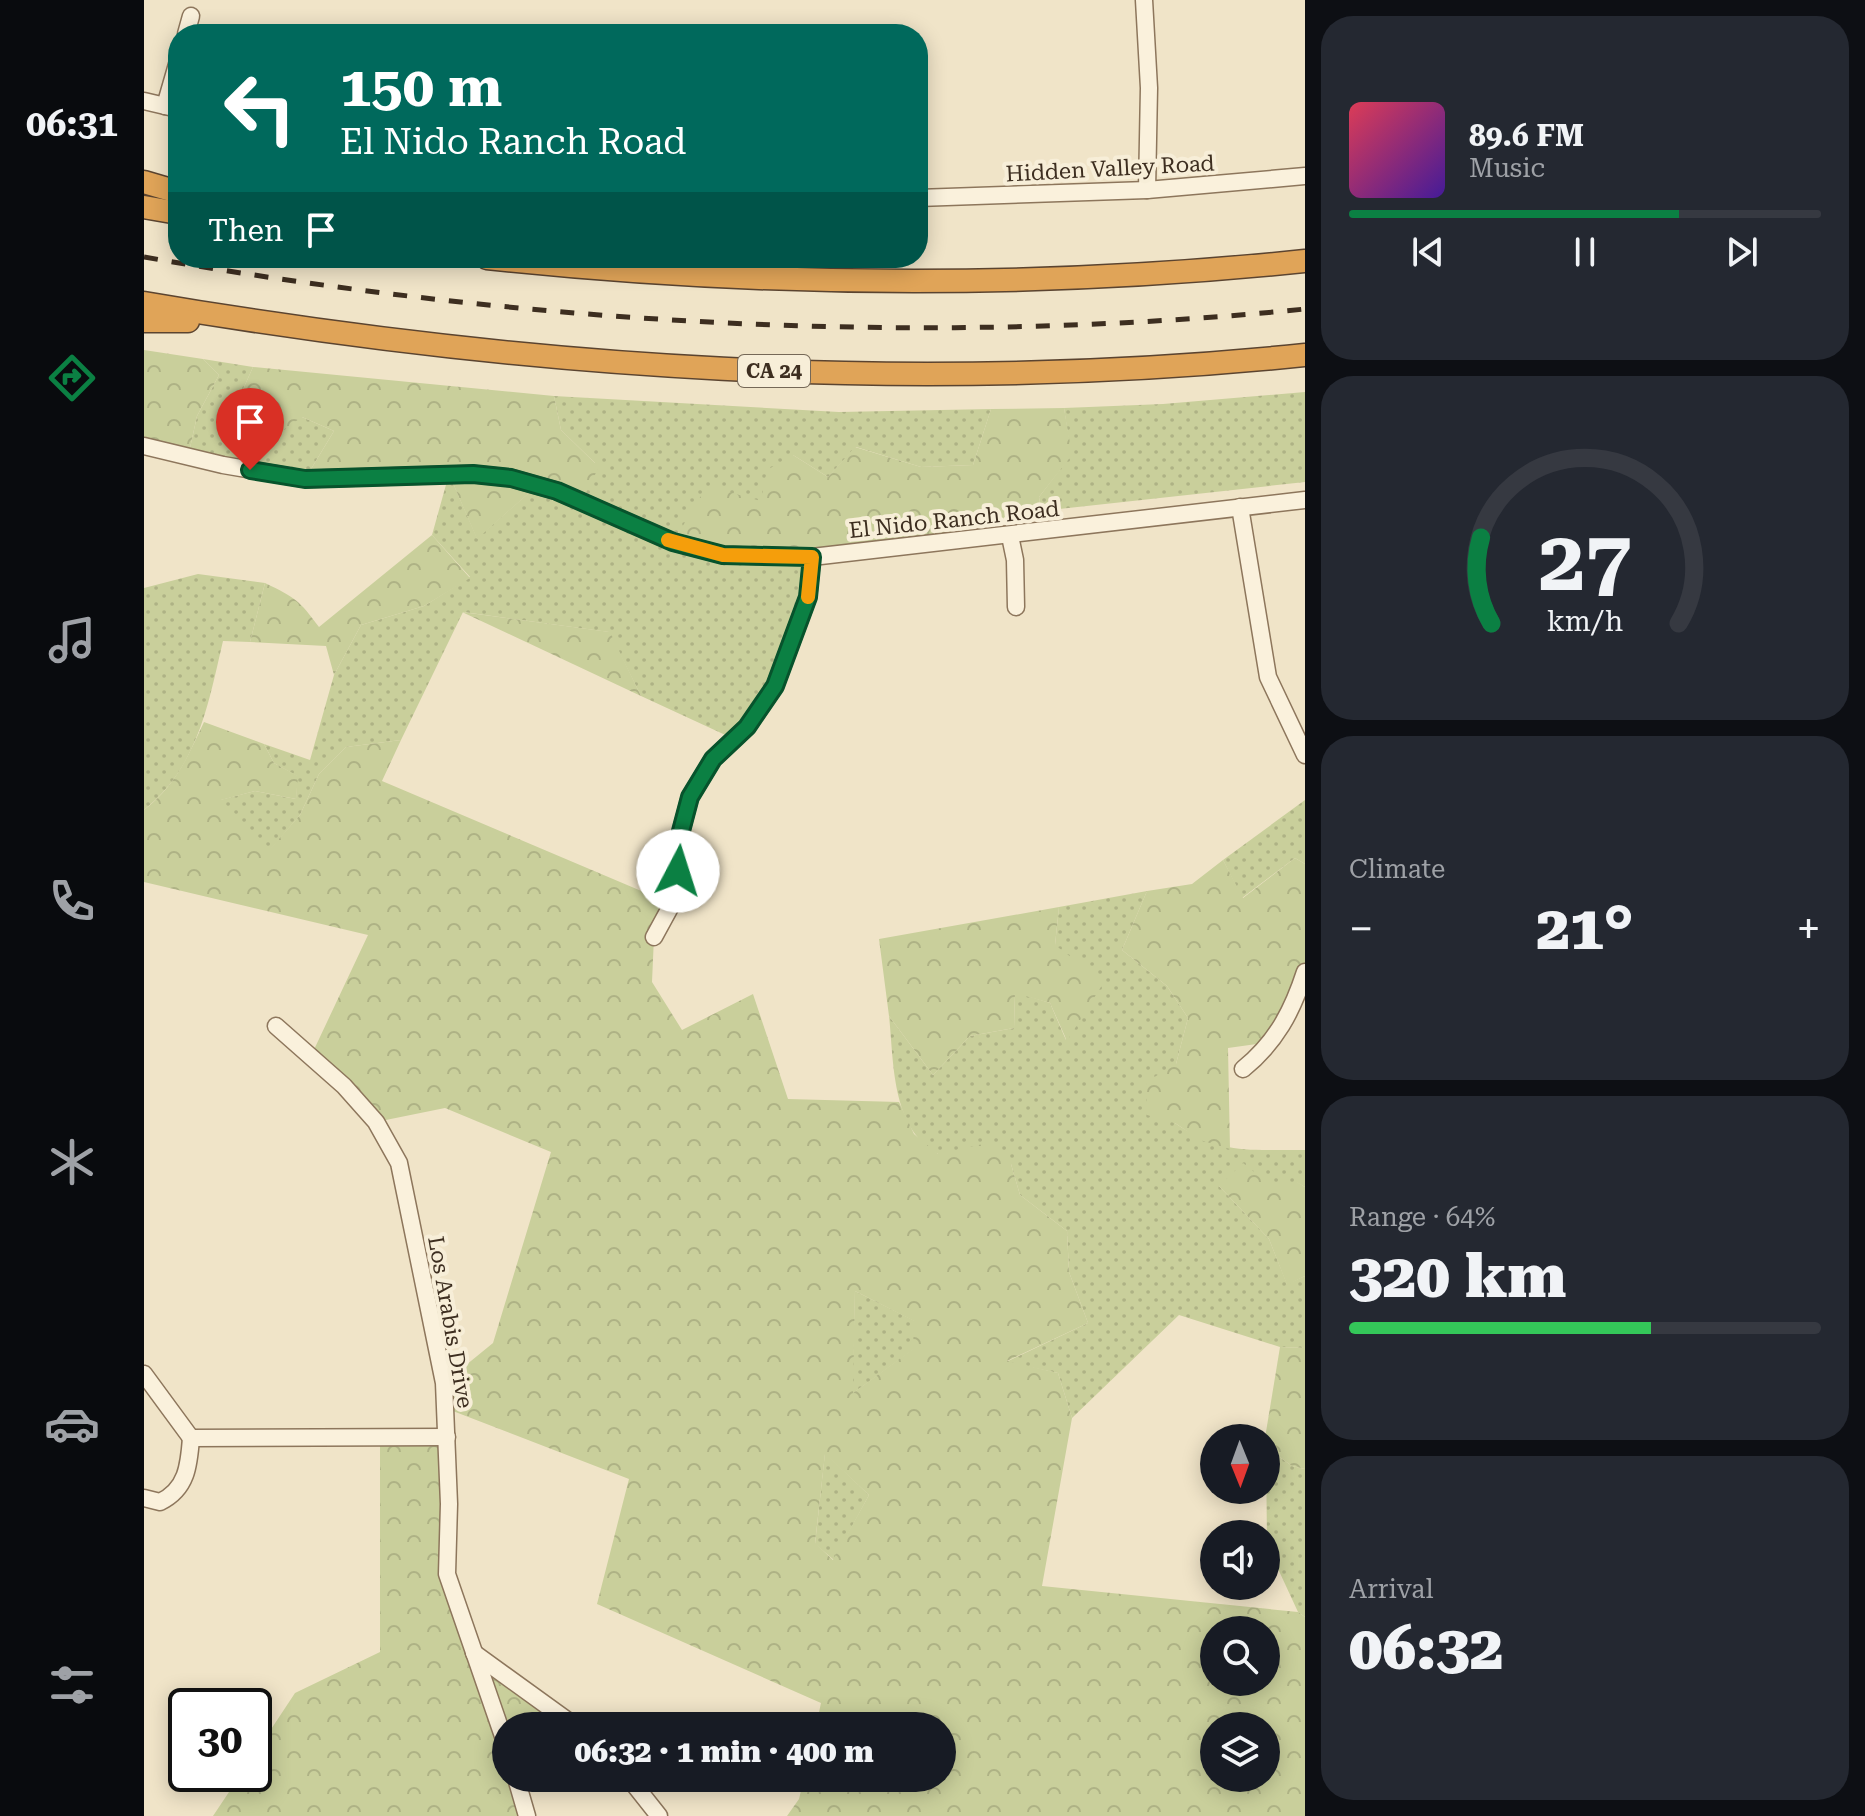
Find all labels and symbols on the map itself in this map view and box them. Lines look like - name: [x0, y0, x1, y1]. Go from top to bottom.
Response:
- street label: Hidden Valley Road: [1005, 151, 1215, 186]
- road number: CA 24: [738, 355, 810, 387]
- pin: [216, 388, 284, 470]
- street label: El Nido Ranch Road: [848, 496, 1061, 543]
- position arrow: [636, 829, 720, 913]
- street label: Los Arabis Drive: [423, 1234, 478, 1410]
- north arrow: [1200, 1424, 1280, 1504]
- speed limit sign: 30: [168, 1688, 272, 1792]

